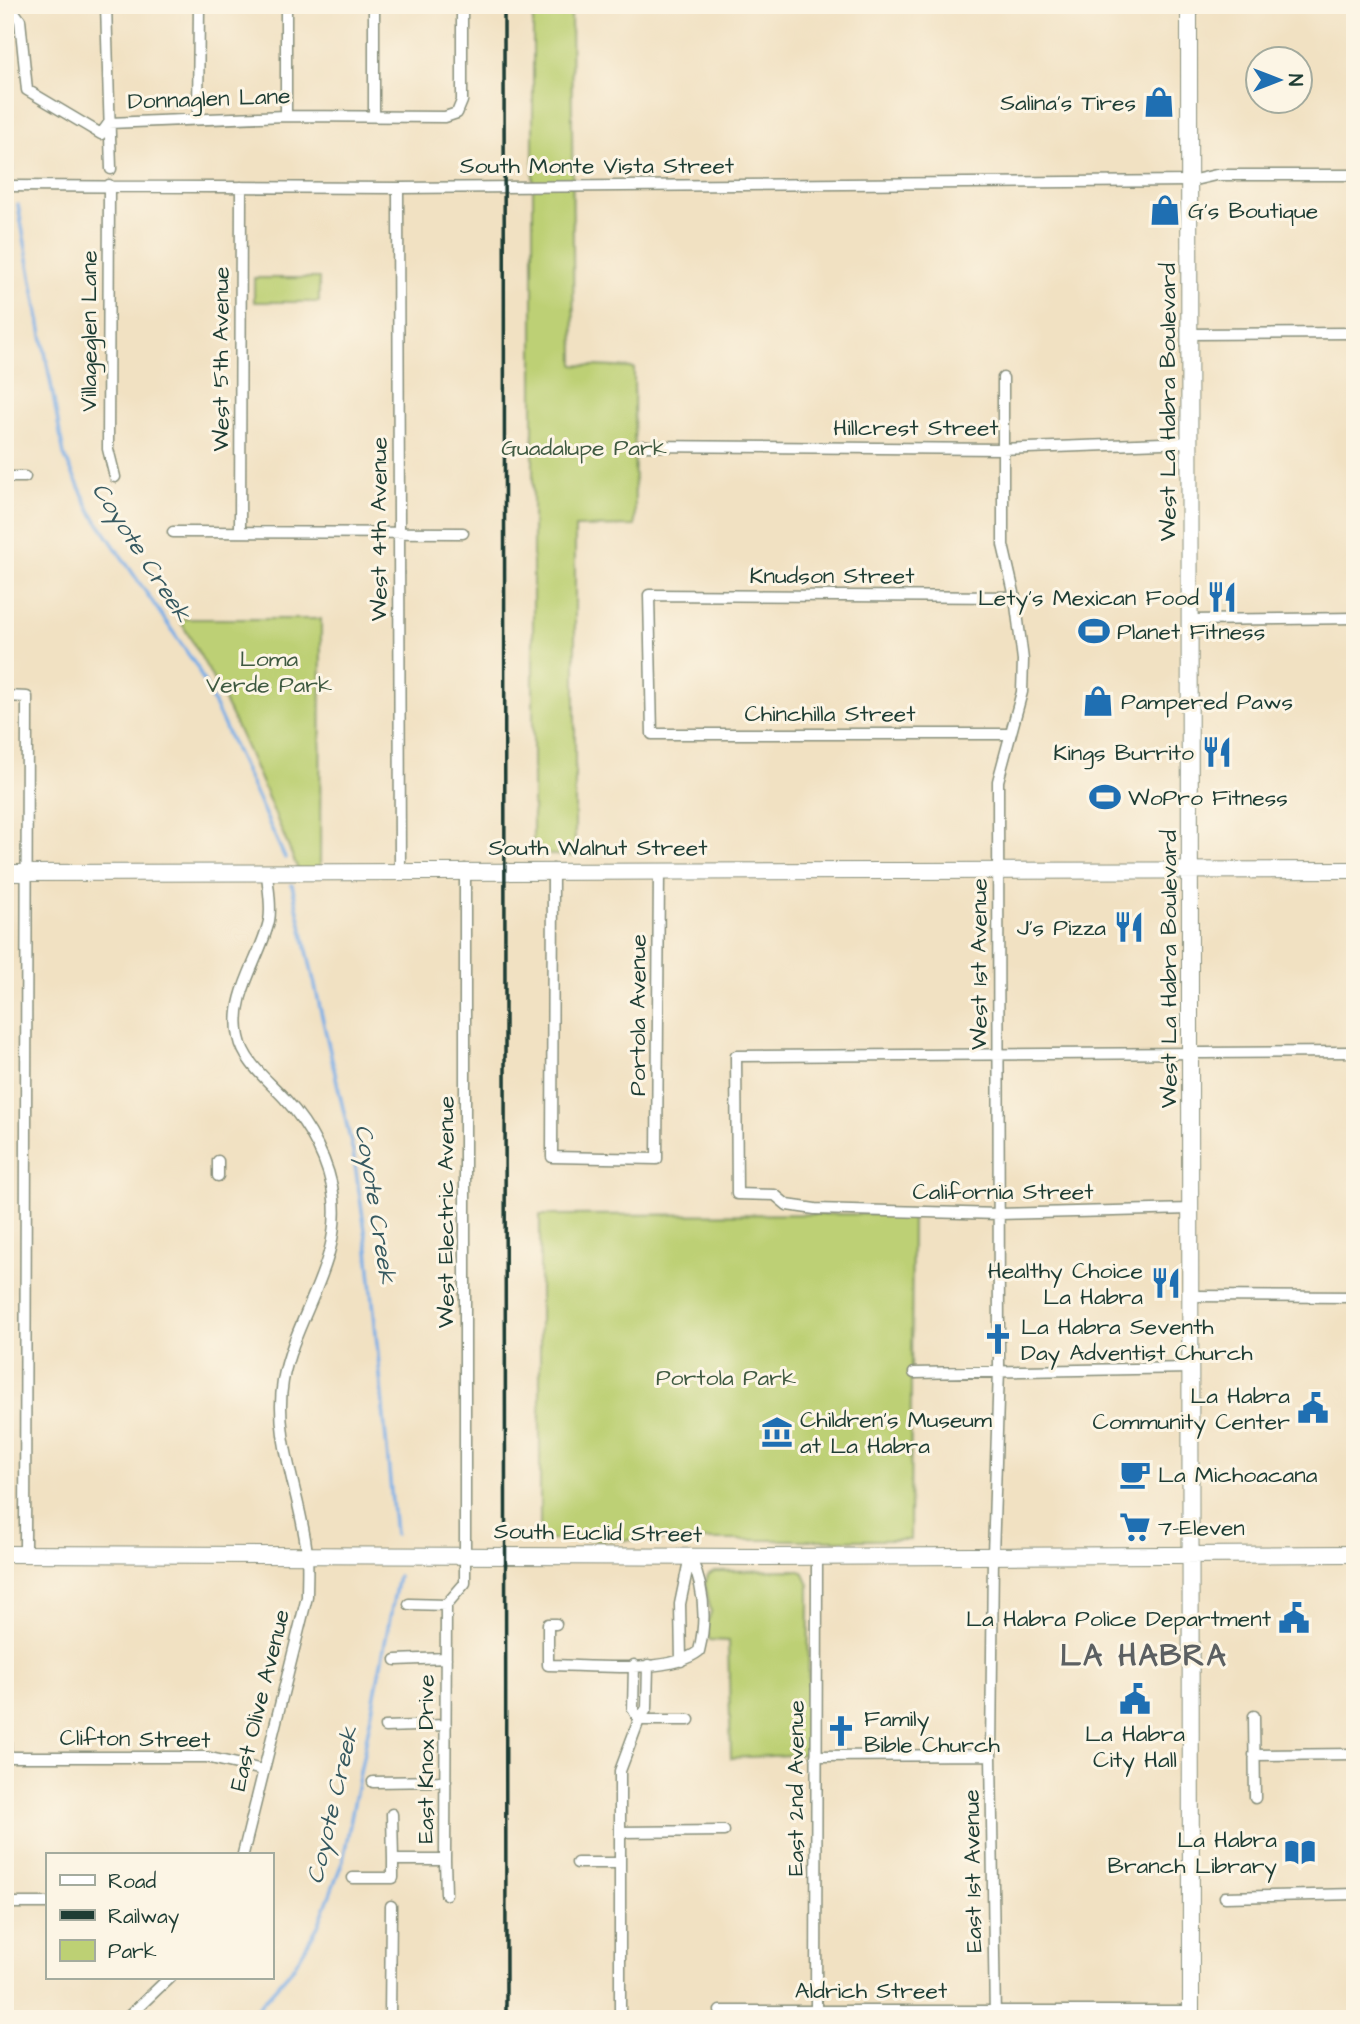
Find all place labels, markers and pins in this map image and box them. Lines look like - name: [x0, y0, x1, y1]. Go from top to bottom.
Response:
- shop icon: Salina's Tires: [1142, 85, 1176, 119]
- place label: Salina's Tires: [1000, 87, 1136, 119]
- shop icon: G's Boutique: [1148, 193, 1182, 227]
- place label: G's Boutique: [1188, 195, 1318, 227]
- restaurant icon: Lety's Mexican Food: [1205, 580, 1239, 614]
- place label: Lety's Mexican Food: [978, 582, 1199, 615]
- sports icon: Planet Fitness: [1077, 614, 1111, 648]
- place label: Planet Fitness: [1117, 616, 1265, 648]
- shop icon: Pampered Paws: [1081, 684, 1115, 718]
- place label: Pampered Paws: [1121, 686, 1293, 718]
- restaurant icon: Kings Burrito: [1200, 735, 1234, 769]
- place label: Kings Burrito: [1053, 737, 1194, 770]
- sports icon: WoPro Fitness: [1088, 780, 1122, 814]
- place label: WoPro Fitness: [1128, 782, 1288, 814]
- restaurant icon: J's Pizza: [1112, 910, 1146, 944]
- place label: J's Pizza: [1017, 912, 1106, 944]
- place label: Healthy Choice La Habra: [988, 1255, 1143, 1313]
- restaurant icon: Healthy Choice La Habra: [1149, 1266, 1183, 1300]
- place label: La Habra Seventh Day Adventist Church: [1021, 1311, 1253, 1370]
- church icon: La Habra Seventh Day Adventist Church: [981, 1322, 1015, 1356]
- place label: La Habra Community Center: [1093, 1380, 1290, 1439]
- public building icon: La Habra Community Center: [1296, 1391, 1330, 1425]
- place label: Children's Museum at La Habra: [800, 1404, 992, 1462]
- museum icon: Children's Museum at La Habra: [760, 1415, 794, 1449]
- cafe icon: La Michoacana: [1118, 1457, 1152, 1491]
- place label: La Michoacana: [1158, 1459, 1318, 1491]
- supermarket icon: 7-Eleven: [1118, 1510, 1152, 1544]
- place label: 7-Eleven: [1158, 1512, 1245, 1544]
- public building icon: La Habra Police Department: [1277, 1601, 1311, 1635]
- place label: La Habra Police Department: [966, 1603, 1272, 1635]
- public building icon: La Habra City Hall: [1118, 1682, 1152, 1716]
- place label: Family Bible Church: [864, 1703, 1001, 1761]
- church icon: Family Bible Church: [824, 1714, 858, 1748]
- place label: La Habra City Hall: [1085, 1718, 1185, 1777]
- place label: La Habra Branch Library: [1108, 1824, 1277, 1883]
- library icon: La Habra Branch Library: [1283, 1835, 1317, 1869]

